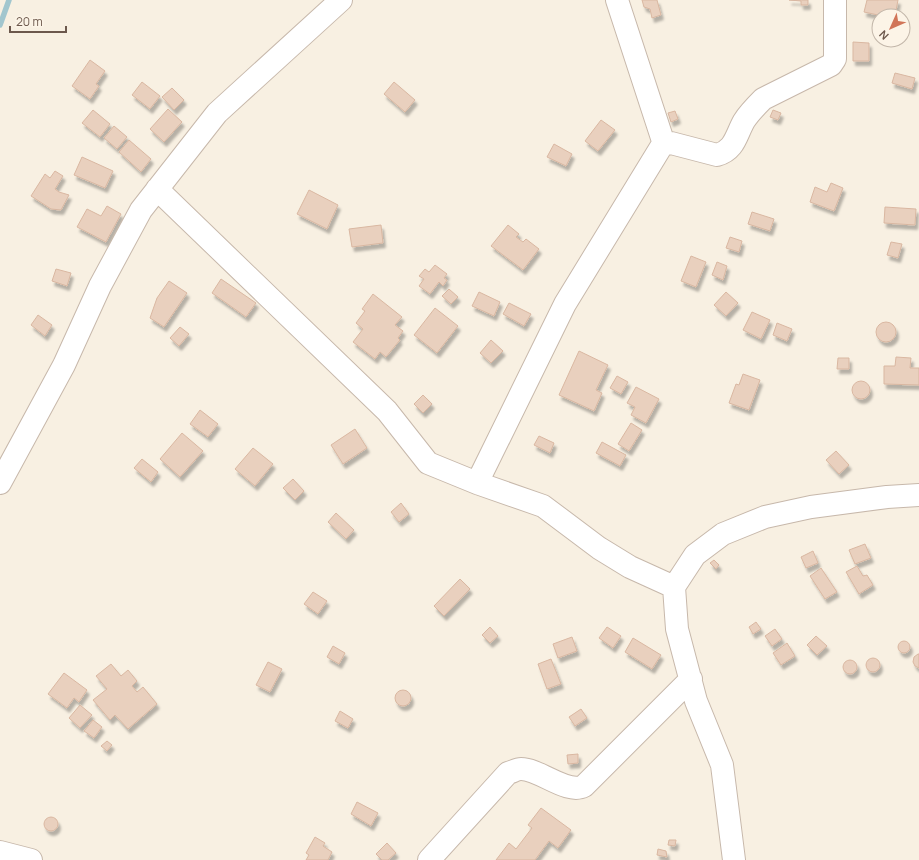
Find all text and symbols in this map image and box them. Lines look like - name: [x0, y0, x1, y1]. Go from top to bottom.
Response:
- scale bar: [10, 8, 66, 34]
- north arrow: [871, 8, 911, 48]
- text: 20 m: [16, 13, 43, 30]
- text: N: [875, 27, 892, 44]

